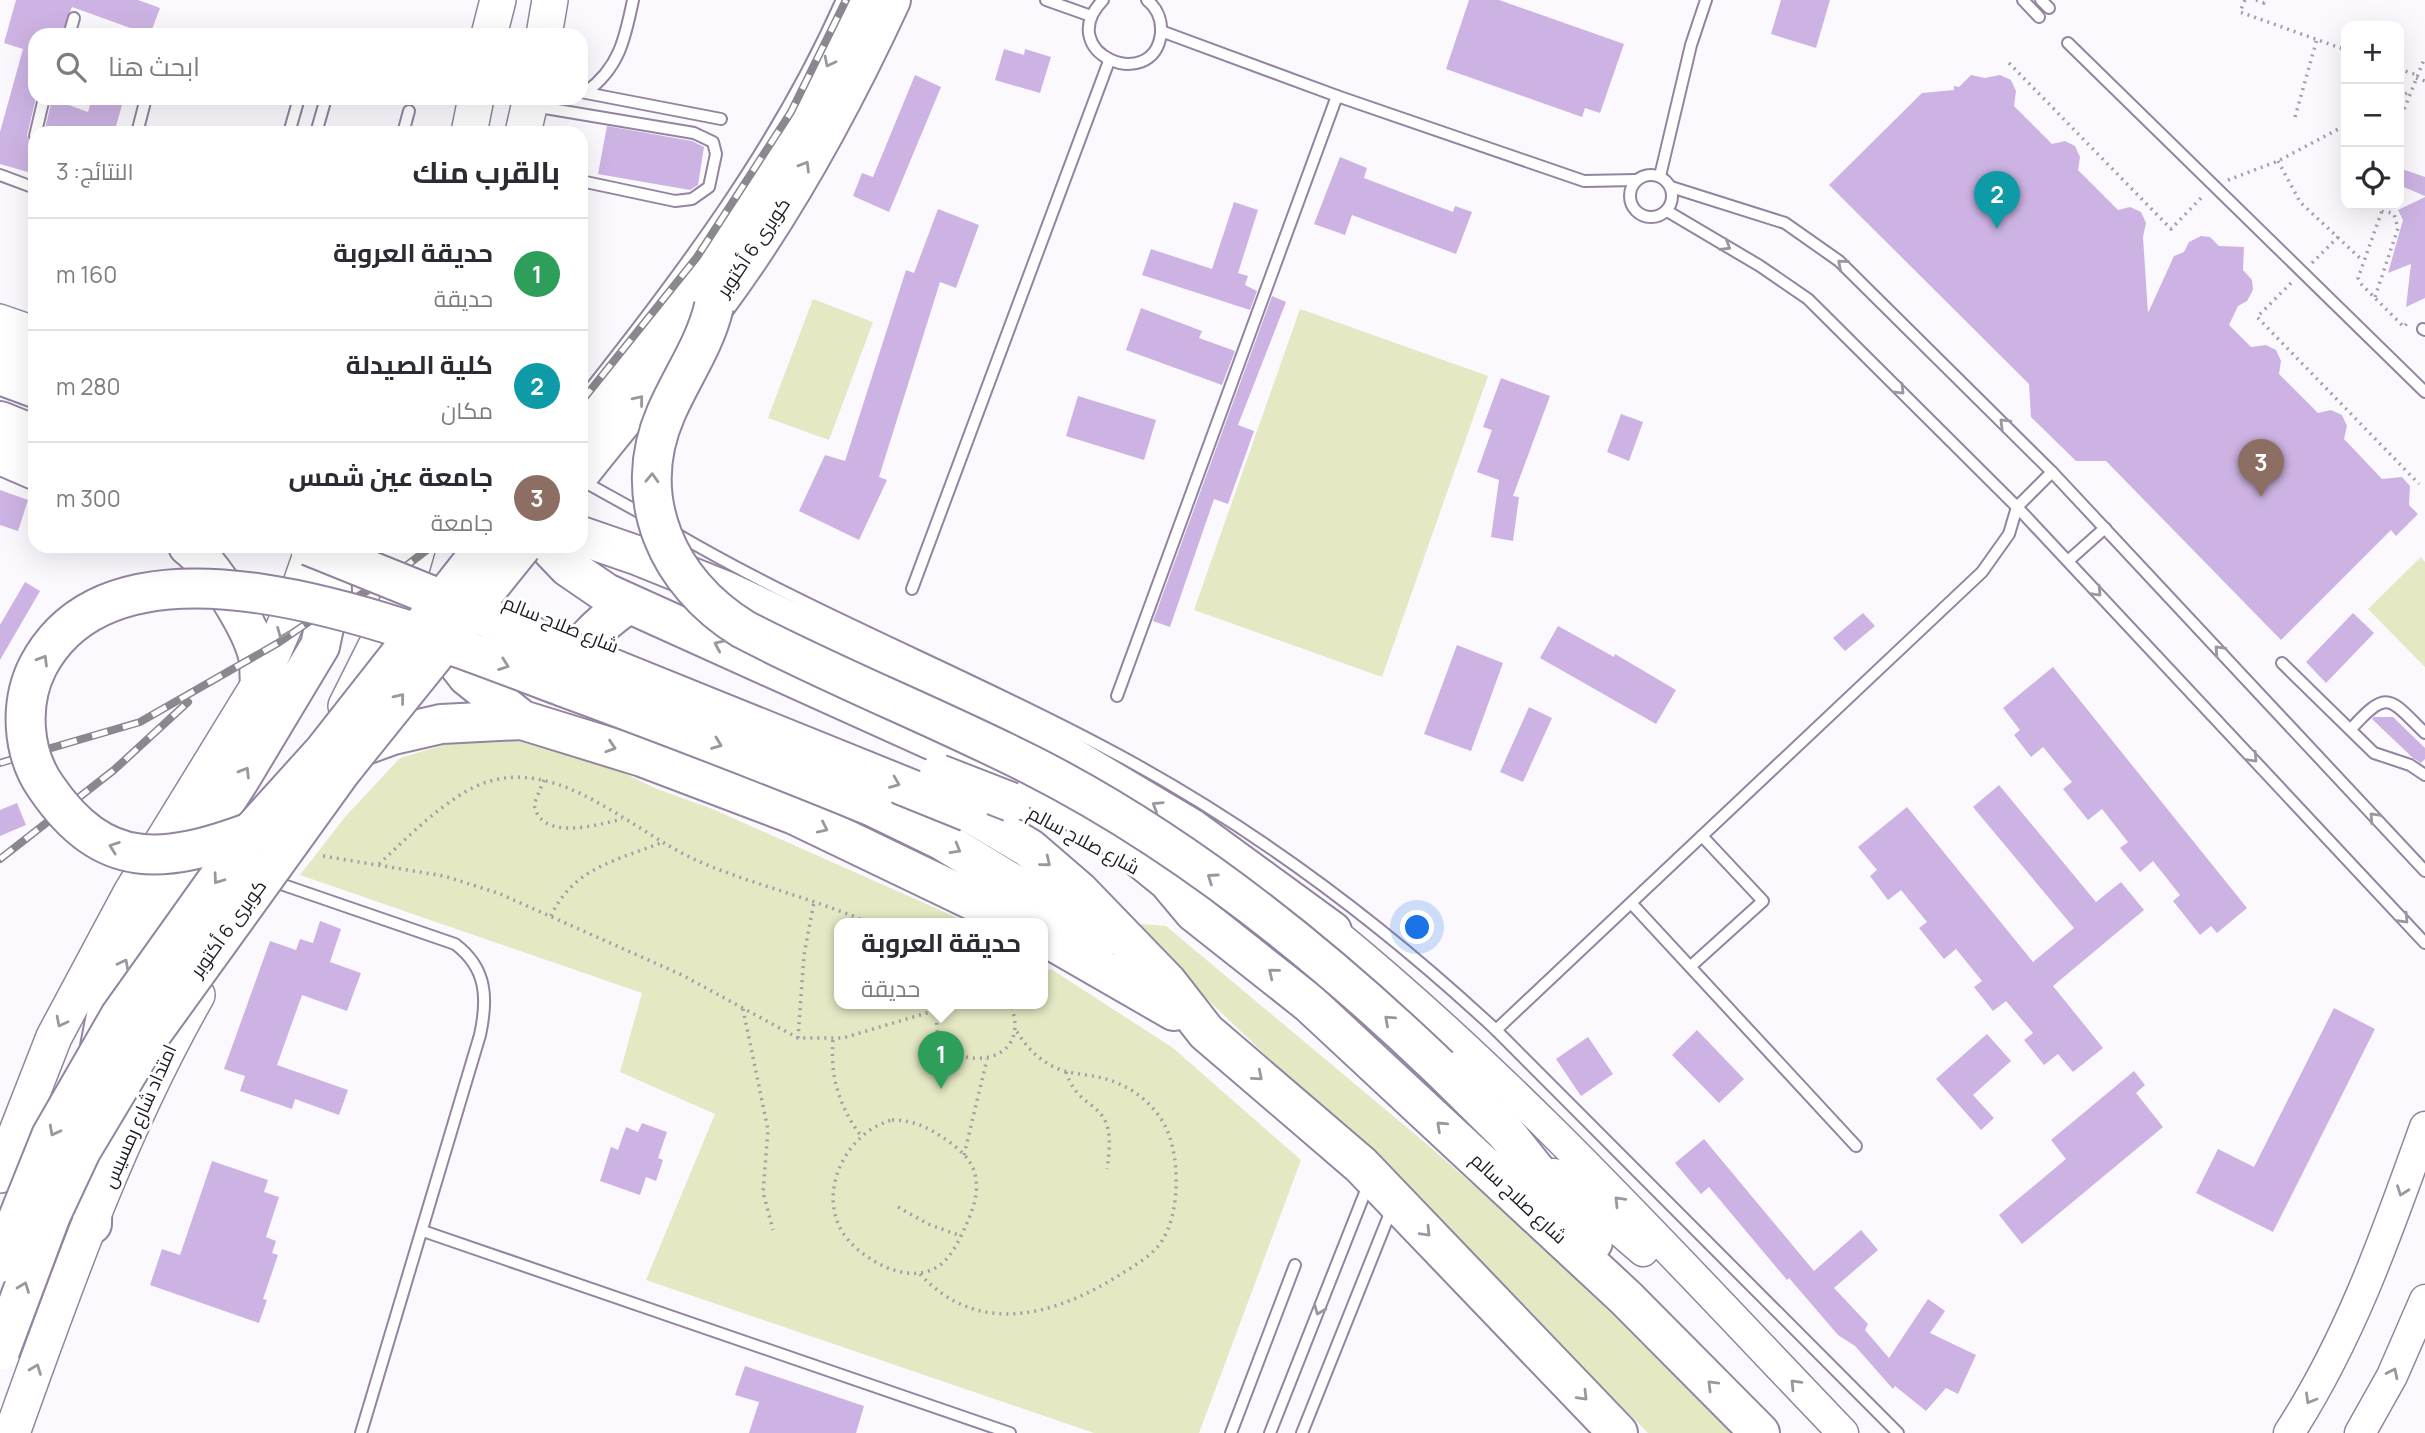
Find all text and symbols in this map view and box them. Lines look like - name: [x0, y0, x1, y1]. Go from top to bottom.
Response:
- map controls: [2341, 21, 2404, 210]
- button: +: [2341, 21, 2404, 84]
- search box: [28, 28, 588, 105]
- icon: search: [52, 48, 90, 86]
- text: ابحث هنا: [108, 48, 200, 84]
- one-way arrow: [823, 55, 837, 67]
- button: −: [2341, 84, 2404, 147]
- button: locate: [2341, 147, 2404, 210]
- text: بالقرب منك: [412, 151, 560, 192]
- text: النتائج: 3: [56, 155, 134, 187]
- one-way arrow: [797, 161, 810, 174]
- pin: 2: [1974, 171, 2020, 229]
- street label: كوبرى 6 أكتوبر: [710, 192, 796, 303]
- text: حديقة العروبة: [333, 234, 493, 270]
- one-way arrow: [1718, 238, 1731, 251]
- text: 160 m: [56, 258, 117, 290]
- text: 1: [532, 258, 542, 290]
- one-way arrow: [1837, 260, 1850, 272]
- text: حديقة: [434, 282, 493, 314]
- text: كلية الصيدلة: [346, 346, 493, 382]
- text: 280 m: [56, 370, 121, 402]
- text: 2: [530, 370, 544, 402]
- one-way arrow: [1892, 381, 1905, 394]
- text: مكان: [441, 394, 493, 426]
- one-way arrow: [631, 395, 643, 408]
- one-way arrow: [1999, 419, 2012, 432]
- pin: 3: [2238, 439, 2284, 497]
- text: جامعة عين شمس: [288, 458, 493, 494]
- one-way arrow: [645, 472, 660, 483]
- text: 300 m: [56, 482, 121, 514]
- text: 3: [530, 482, 544, 514]
- text: جامعة: [431, 506, 493, 538]
- one-way arrow: [2089, 584, 2102, 597]
- street label: شارع صلاح سالم: [499, 589, 623, 660]
- one-way arrow: [277, 627, 291, 639]
- one-way arrow: [714, 639, 726, 653]
- one-way arrow: [2215, 645, 2227, 658]
- one-way arrow: [34, 654, 47, 667]
- one-way arrow: [497, 657, 509, 671]
- one-way arrow: [392, 693, 404, 706]
- one-way arrow: [711, 736, 723, 750]
- one-way arrow: [604, 739, 616, 753]
- one-way arrow: [2244, 750, 2257, 763]
- one-way arrow: [237, 766, 250, 779]
- one-way arrow: [888, 774, 900, 788]
- street label: شارع صلاح سالم: [1023, 800, 1144, 881]
- one-way arrow: [1152, 802, 1165, 815]
- one-way arrow: [2370, 812, 2383, 825]
- one-way arrow: [816, 820, 828, 834]
- one-way arrow: [109, 841, 121, 855]
- one-way arrow: [949, 841, 961, 854]
- one-way arrow: [1038, 854, 1051, 866]
- one-way arrow: [214, 871, 226, 884]
- street label: كوبرى 6 أكتوبر: [183, 874, 272, 983]
- one-way arrow: [1207, 874, 1220, 886]
- your location: [1400, 910, 1434, 944]
- one-way arrow: [2395, 911, 2408, 924]
- popup: [834, 918, 1048, 1009]
- text: حديقة العروبة: [861, 924, 1021, 960]
- one-way arrow: [116, 959, 130, 971]
- one-way arrow: [1268, 969, 1281, 981]
- text: حديقة: [861, 972, 920, 1004]
- one-way arrow: [56, 1015, 69, 1027]
- one-way arrow: [1384, 1016, 1397, 1028]
- pin: 1: [918, 1031, 964, 1089]
- street label: امتداد شارع رمسيس: [96, 1040, 183, 1192]
- one-way arrow: [1249, 1068, 1262, 1080]
- one-way arrow: [1436, 1121, 1449, 1134]
- one-way arrow: [49, 1123, 63, 1136]
- street label: شارع صلاح سالم: [1465, 1147, 1573, 1250]
- one-way arrow: [2396, 1185, 2410, 1197]
- one-way arrow: [1614, 1196, 1627, 1209]
- one-way arrow: [1417, 1223, 1430, 1236]
- one-way arrow: [16, 1281, 30, 1293]
- one-way arrow: [1313, 1304, 1327, 1316]
- one-way arrow: [28, 1364, 42, 1376]
- one-way arrow: [2384, 1368, 2398, 1380]
- one-way arrow: [1791, 1379, 1804, 1392]
- one-way arrow: [1707, 1380, 1720, 1393]
- one-way arrow: [1574, 1388, 1587, 1401]
- one-way arrow: [2305, 1391, 2318, 1404]

